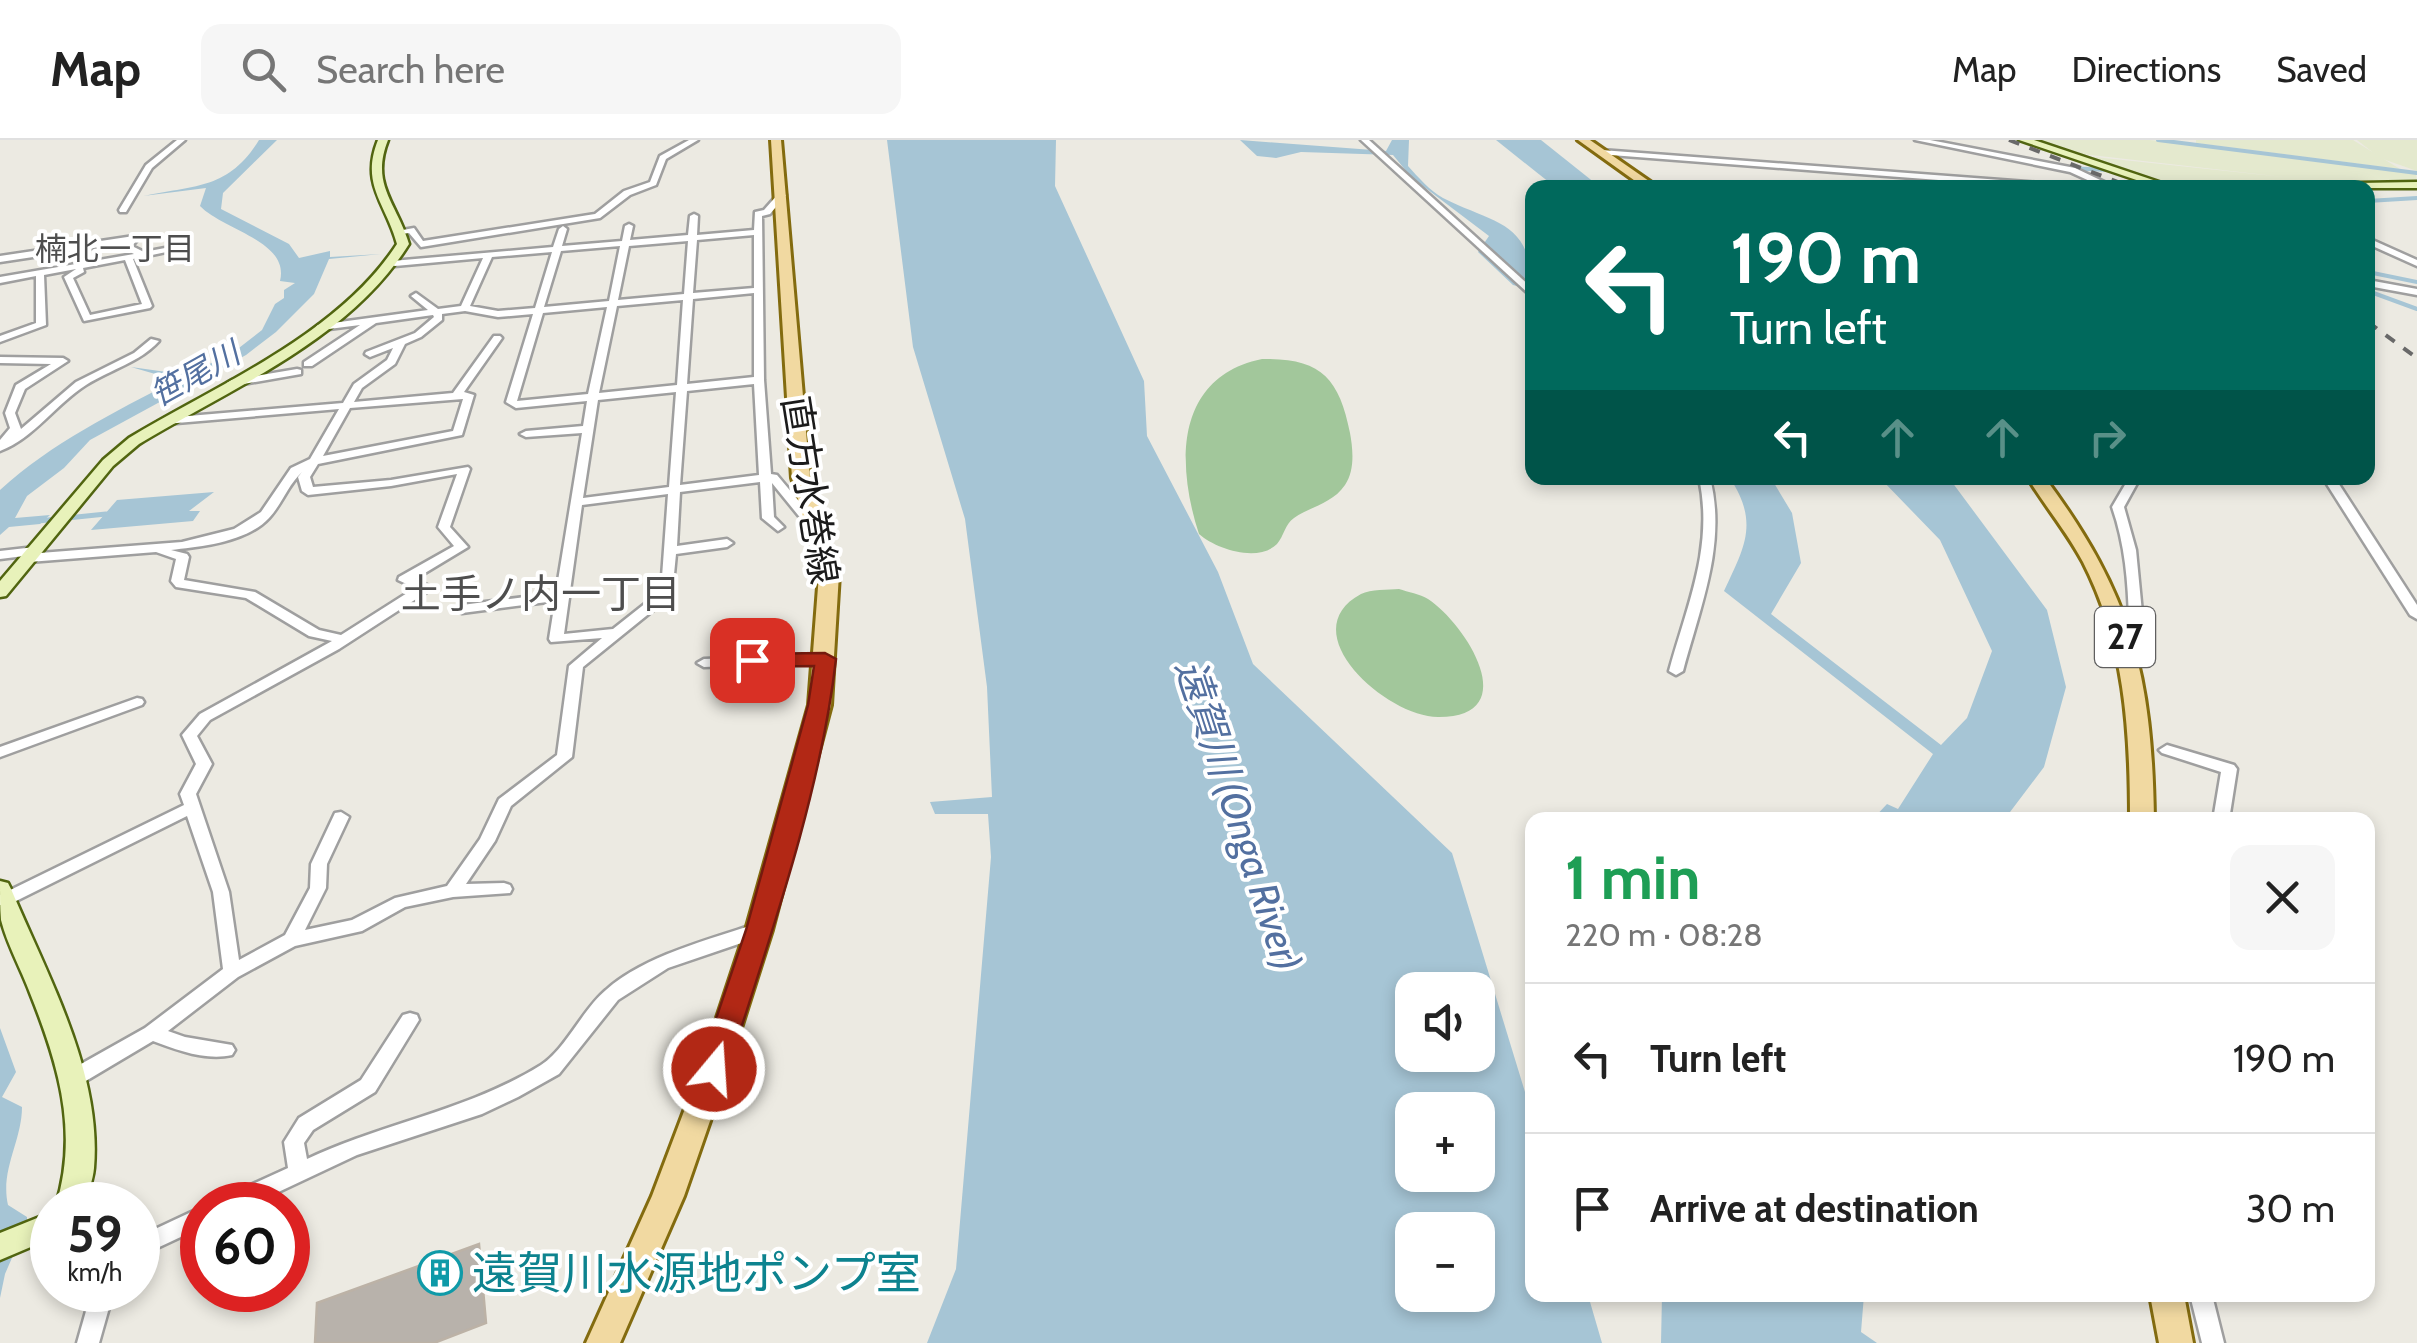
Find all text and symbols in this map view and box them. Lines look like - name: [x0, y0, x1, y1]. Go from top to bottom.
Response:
- search box: [201, 24, 901, 114]
- text: Map: [50, 40, 141, 98]
- icon: search: [236, 42, 291, 97]
- text: Search here: [316, 46, 505, 93]
- text: Map: [1952, 48, 2017, 91]
- text: Directions: [2072, 48, 2221, 91]
- text: Saved: [2276, 48, 2367, 91]
- text: 190 m: [1730, 215, 1921, 301]
- icon: left: [1565, 220, 1695, 350]
- district label: 楠北一丁目: [35, 229, 195, 268]
- text: Turn left: [1730, 301, 1887, 355]
- water label: 笹尾川: [143, 332, 249, 414]
- street label: 直方水巻線: [772, 392, 849, 587]
- icon: left: [1765, 410, 1820, 465]
- icon: ahead: [1870, 410, 1925, 465]
- icon: ahead: [1975, 410, 2030, 465]
- icon: right: [2080, 410, 2135, 465]
- district label: 土手ノ内一丁目: [401, 569, 681, 618]
- road number: 27: [2095, 607, 2155, 667]
- pin: [710, 618, 795, 703]
- icon: arrive: [725, 633, 780, 688]
- water label: 遠賀川 (Onga River): [1166, 653, 1313, 977]
- text: 1 min: [1565, 841, 1700, 914]
- button: close: [2230, 845, 2335, 950]
- text: 220 m · 08:28: [1565, 915, 1763, 954]
- map controls: [1395, 972, 1495, 1312]
- button: sound: [1395, 972, 1495, 1072]
- position arrow: [662, 1017, 766, 1121]
- icon: left: [1565, 1031, 1620, 1086]
- text: Turn left: [1650, 1035, 1786, 1082]
- text: 190 m: [2233, 1035, 2335, 1082]
- button: +: [1395, 1092, 1495, 1192]
- icon: arrive: [1565, 1181, 1620, 1236]
- speed limit sign: 60: [180, 1182, 310, 1312]
- text: Arrive at destination: [1650, 1185, 1979, 1232]
- text: 30 m: [2246, 1185, 2335, 1232]
- text: 59: [68, 1204, 122, 1265]
- button: −: [1395, 1212, 1495, 1312]
- place label: 遠賀川水源地ポンプ室: [472, 1246, 921, 1300]
- building icon: 遠賀川水源地ポンプ室: [417, 1250, 463, 1296]
- text: km/h: [68, 1257, 122, 1287]

